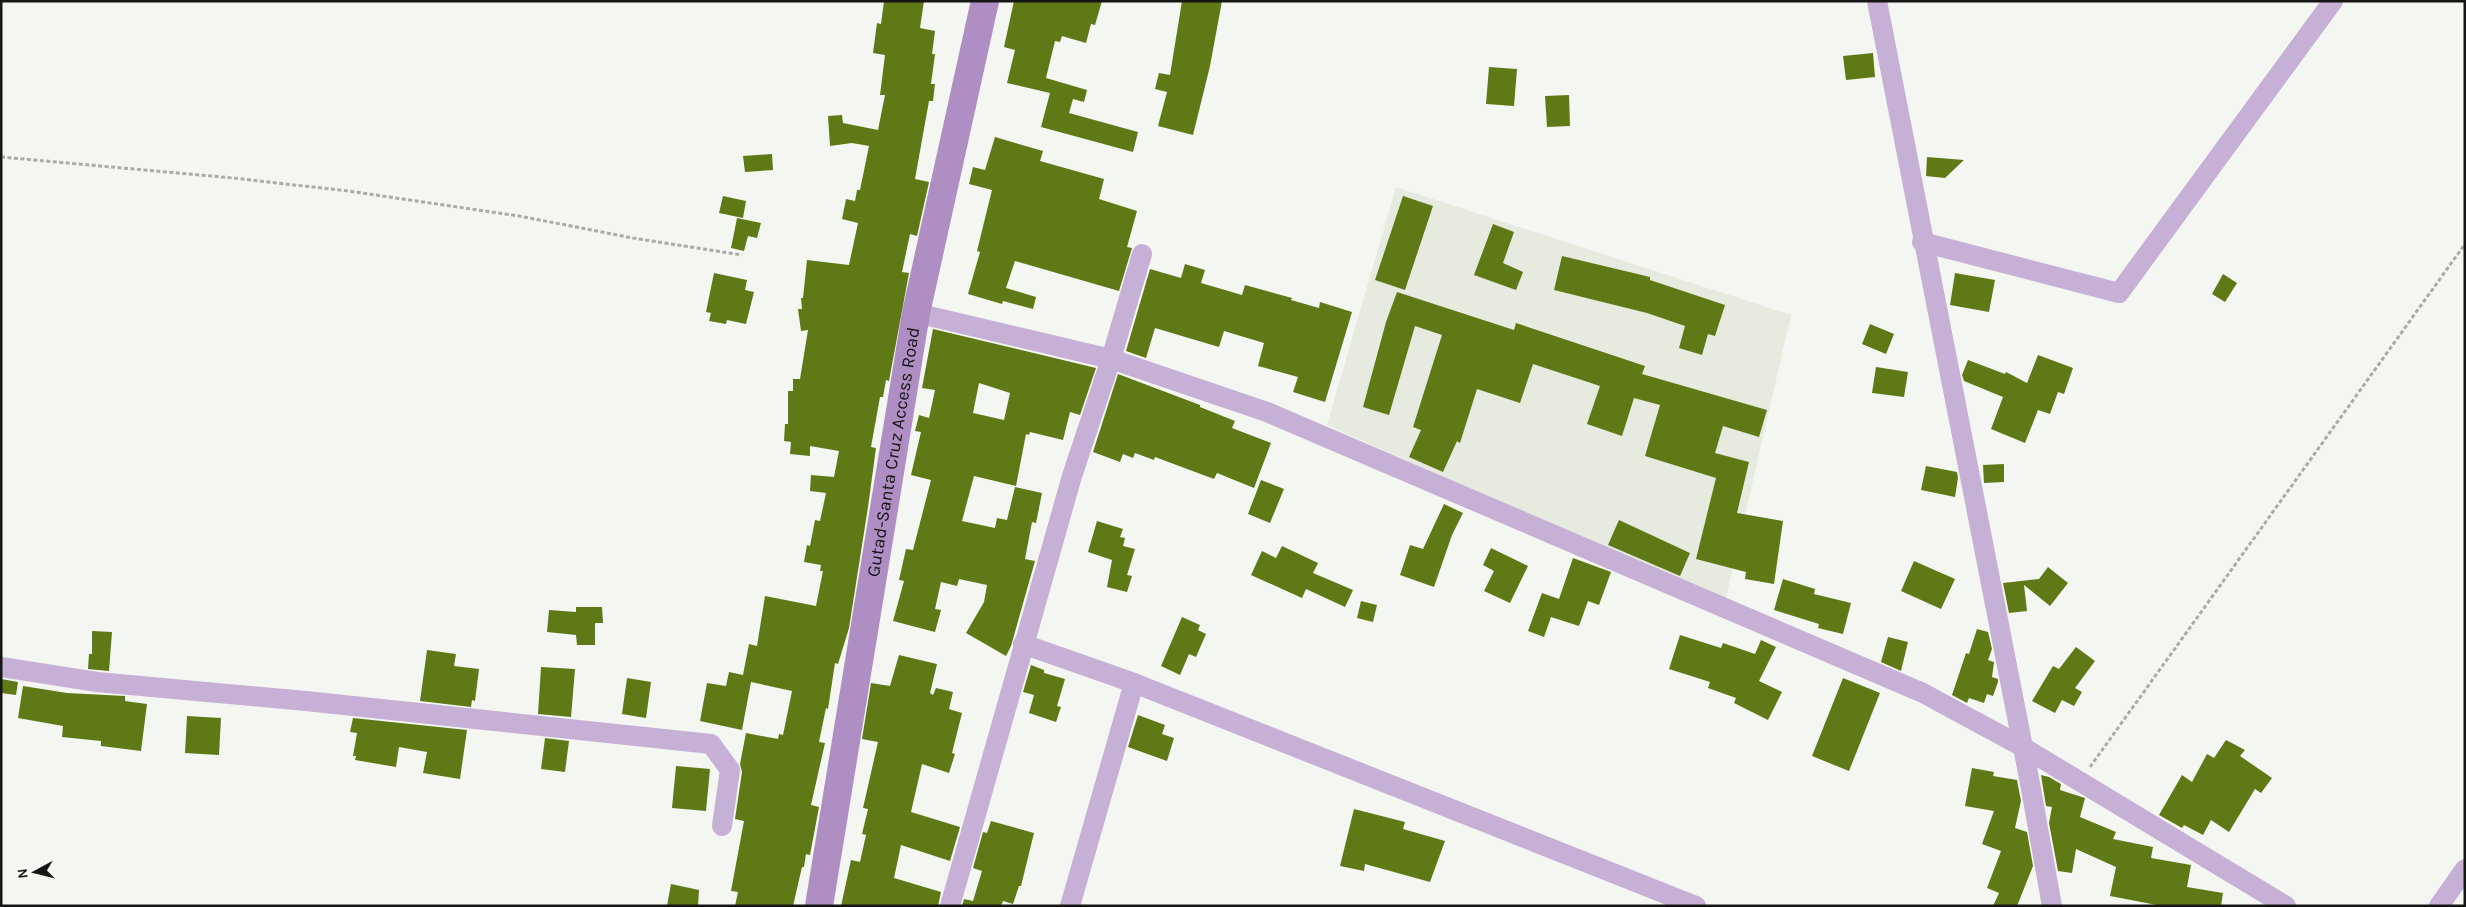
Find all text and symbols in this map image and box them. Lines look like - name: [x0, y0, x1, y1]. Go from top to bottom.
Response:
- street label: Gutad-Santa Cruz Access Road: [862, 325, 925, 579]
- north arrow: [10, 847, 60, 897]
- text: N: [14, 868, 32, 880]

